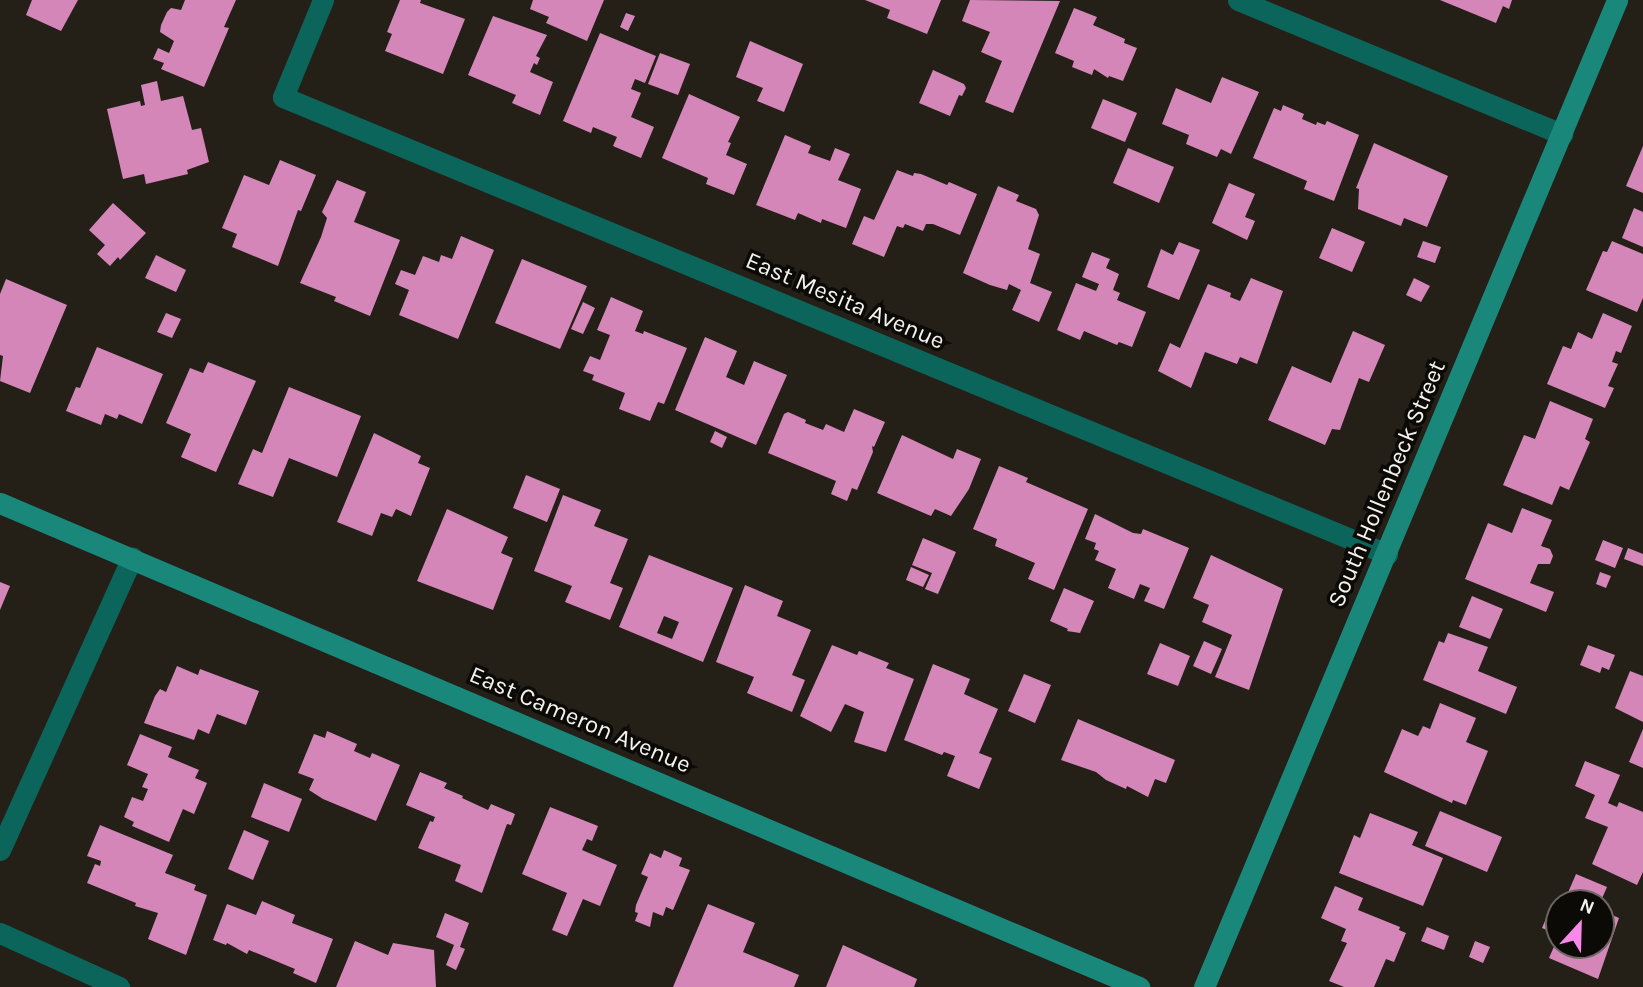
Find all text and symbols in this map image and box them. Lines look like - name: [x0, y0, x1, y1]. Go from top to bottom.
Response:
- street label: East Mesita Avenue: [741, 246, 949, 356]
- street label: South Hollenbeck Street: [1322, 356, 1452, 612]
- street label: East Cameron Avenue: [465, 660, 695, 780]
- north arrow: [1545, 889, 1615, 959]
- text: N: [1577, 894, 1598, 919]

